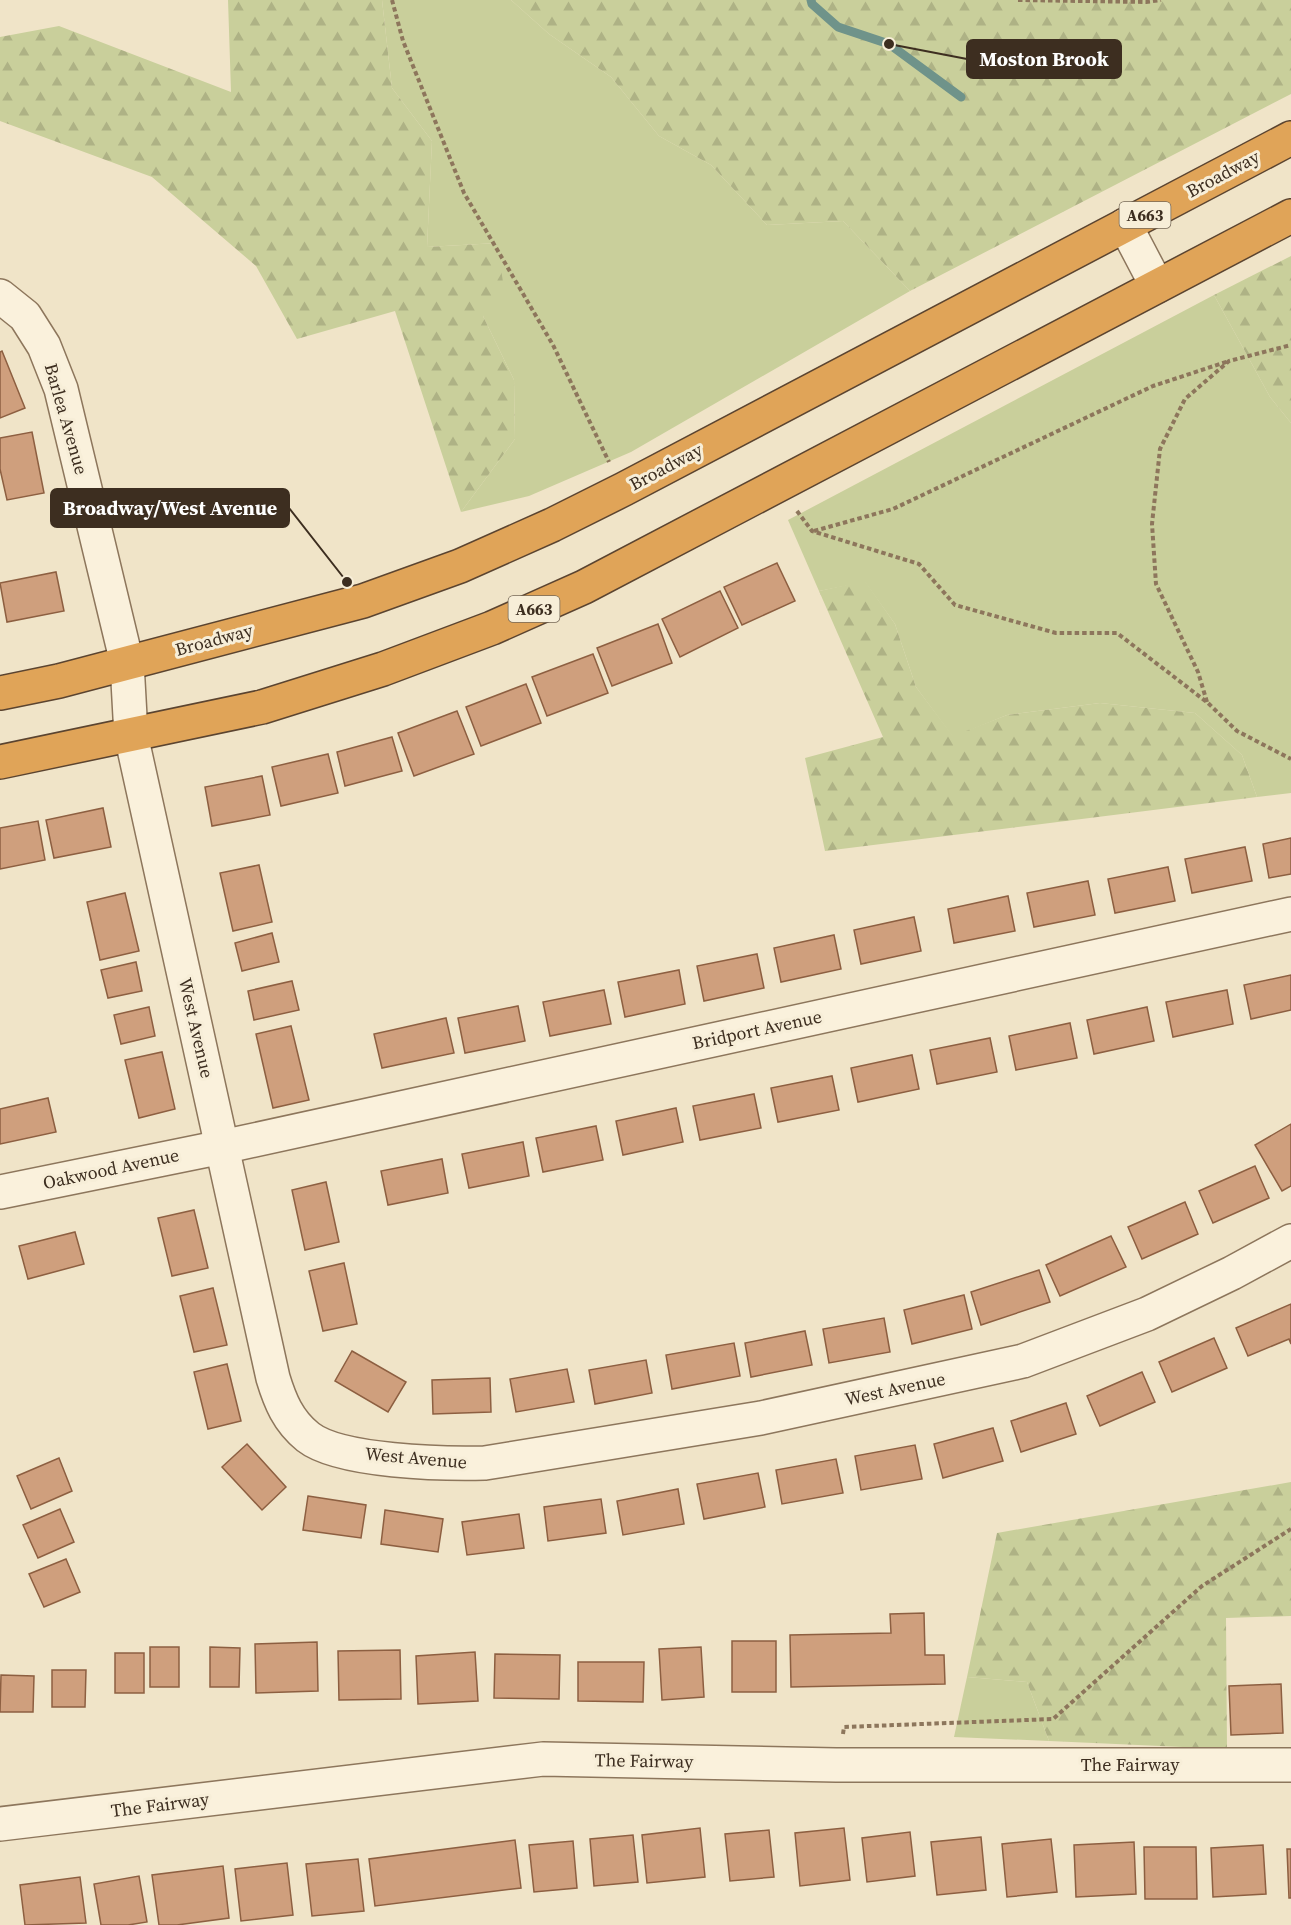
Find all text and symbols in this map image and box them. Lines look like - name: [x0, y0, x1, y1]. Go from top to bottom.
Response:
- callout: Moston Brook: [967, 40, 1121, 78]
- text: Moston Brook: [979, 45, 1109, 73]
- street label: Broadway: [1182, 143, 1264, 203]
- road number: A663: [1120, 202, 1170, 228]
- street label: Barlea Avenue: [39, 360, 94, 477]
- street label: Broadway: [625, 436, 707, 496]
- callout: Broadway/West Avenue: [51, 489, 289, 527]
- text: Broadway/West Avenue: [63, 494, 277, 522]
- road number: A663: [508, 596, 560, 622]
- street label: Broadway: [172, 617, 256, 662]
- street label: West Avenue: [173, 975, 220, 1080]
- street label: Bridport Avenue: [690, 1004, 824, 1055]
- street label: Oakwood Avenue: [41, 1142, 181, 1195]
- street label: West Avenue: [842, 1366, 947, 1411]
- street label: West Avenue: [364, 1441, 468, 1474]
- street label: The Fairway: [594, 1747, 694, 1774]
- street label: The Fairway: [1081, 1752, 1180, 1777]
- street label: The Fairway: [109, 1786, 211, 1823]

